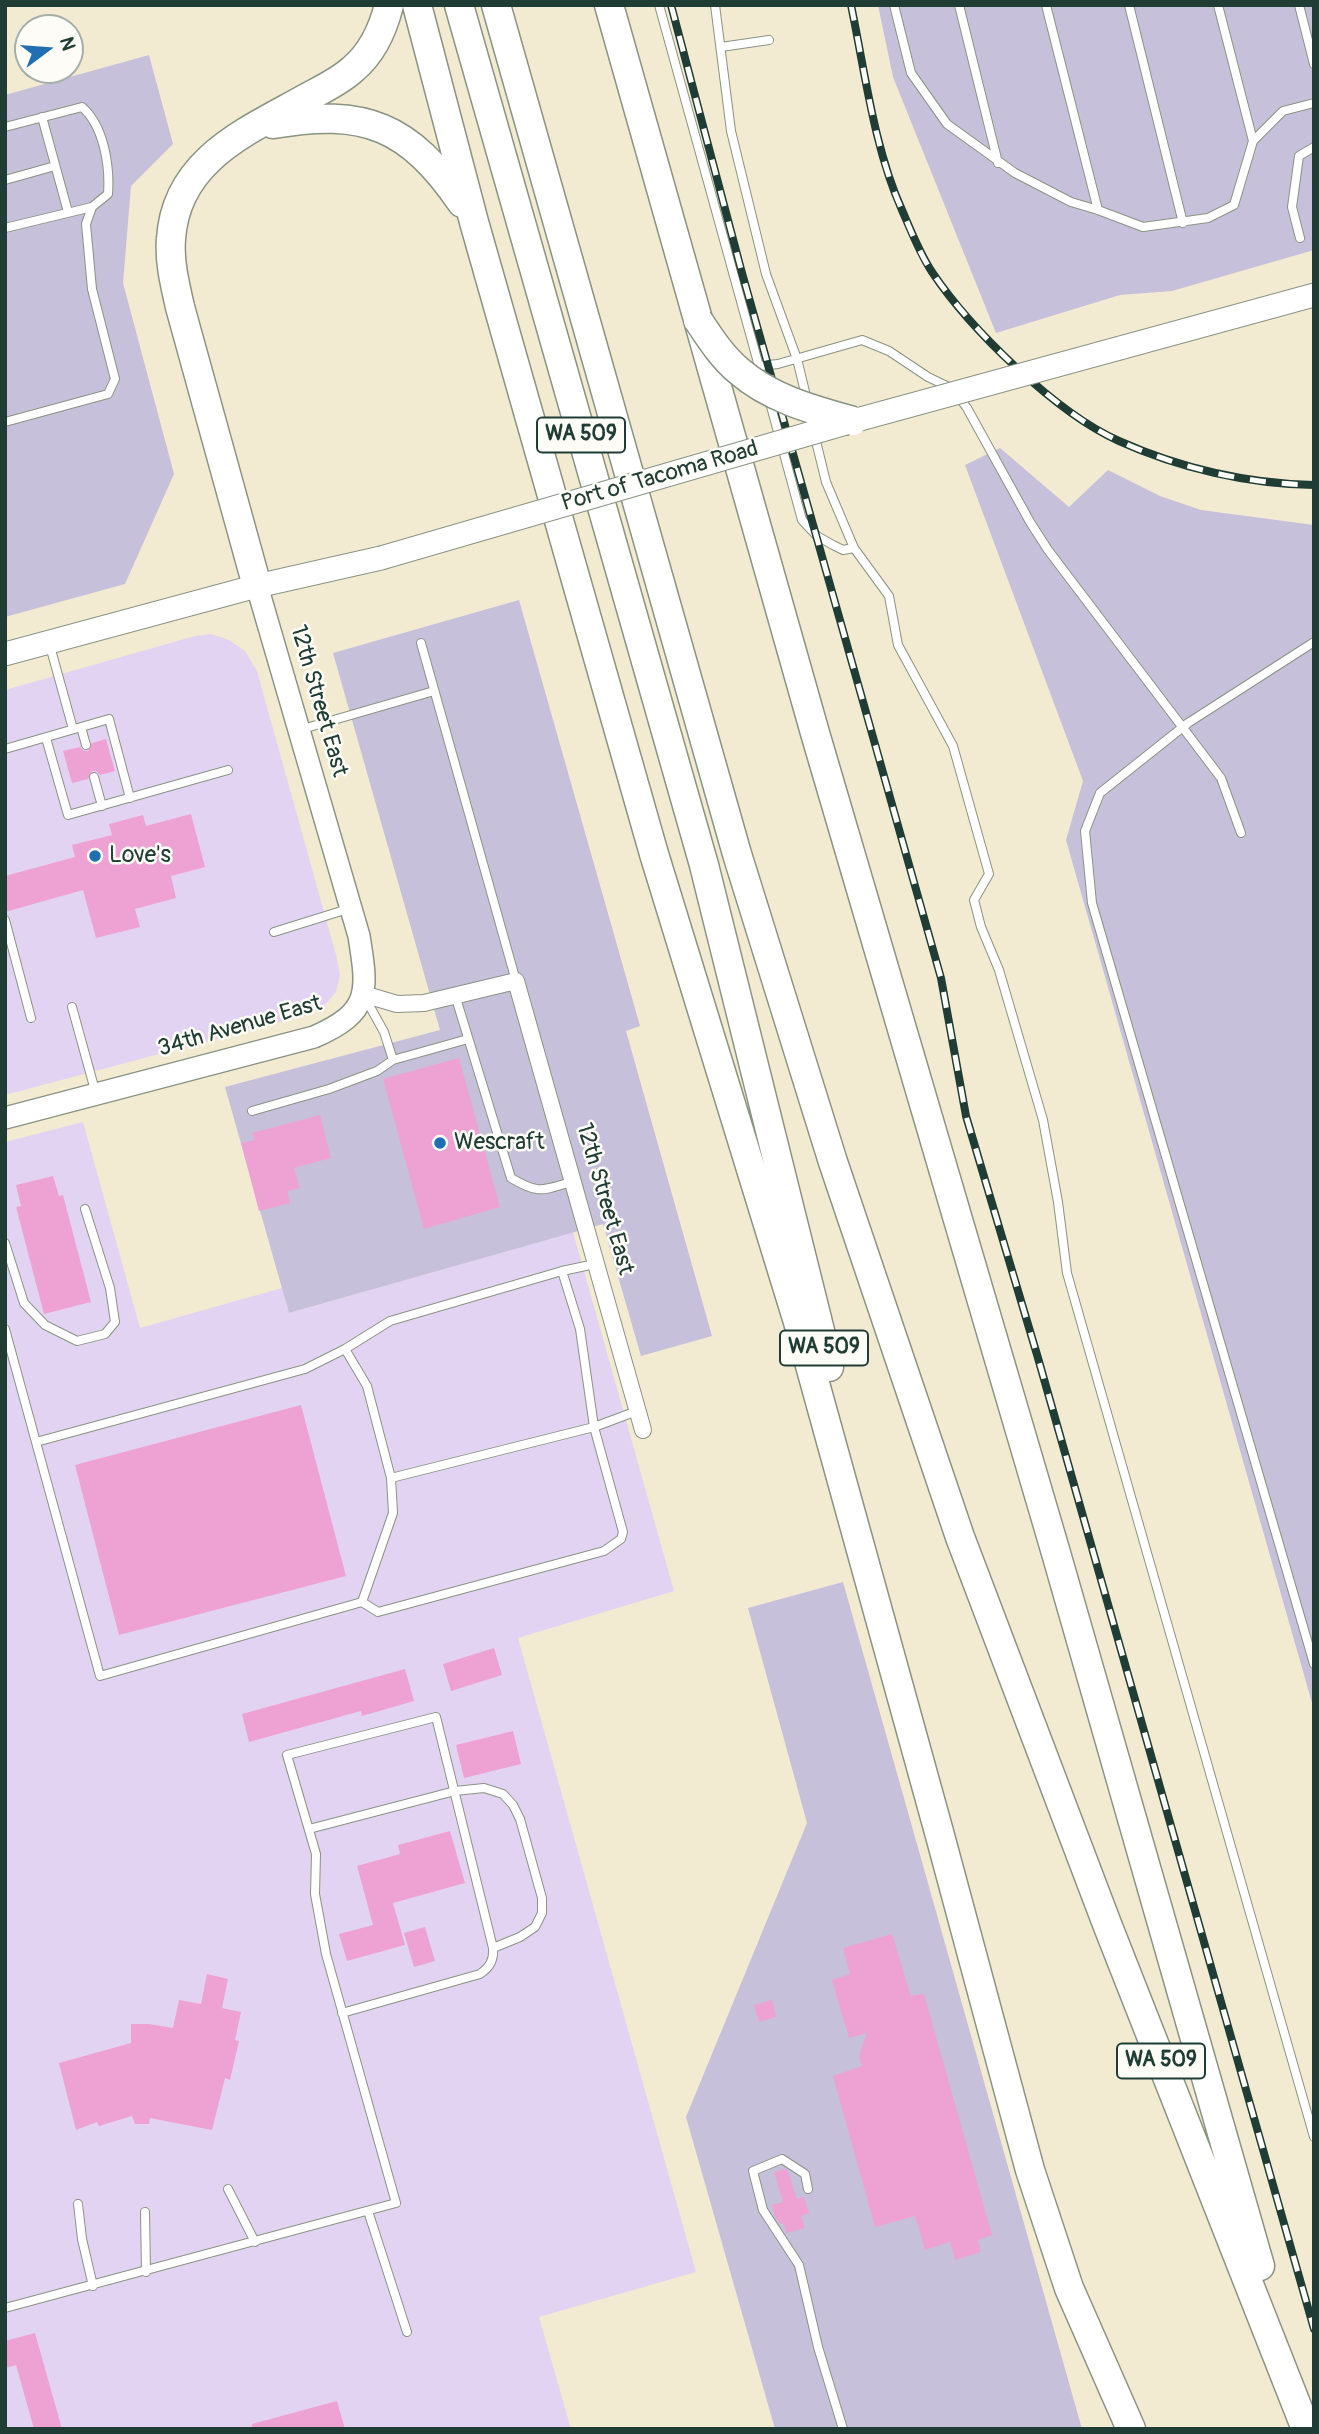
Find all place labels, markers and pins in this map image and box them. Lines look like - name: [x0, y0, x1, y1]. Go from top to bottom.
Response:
- place label: Love's: [109, 842, 171, 870]
- marker: Love's: [87, 848, 103, 864]
- place label: Wescraft: [454, 1129, 544, 1157]
- marker: Wescraft: [432, 1135, 448, 1151]

